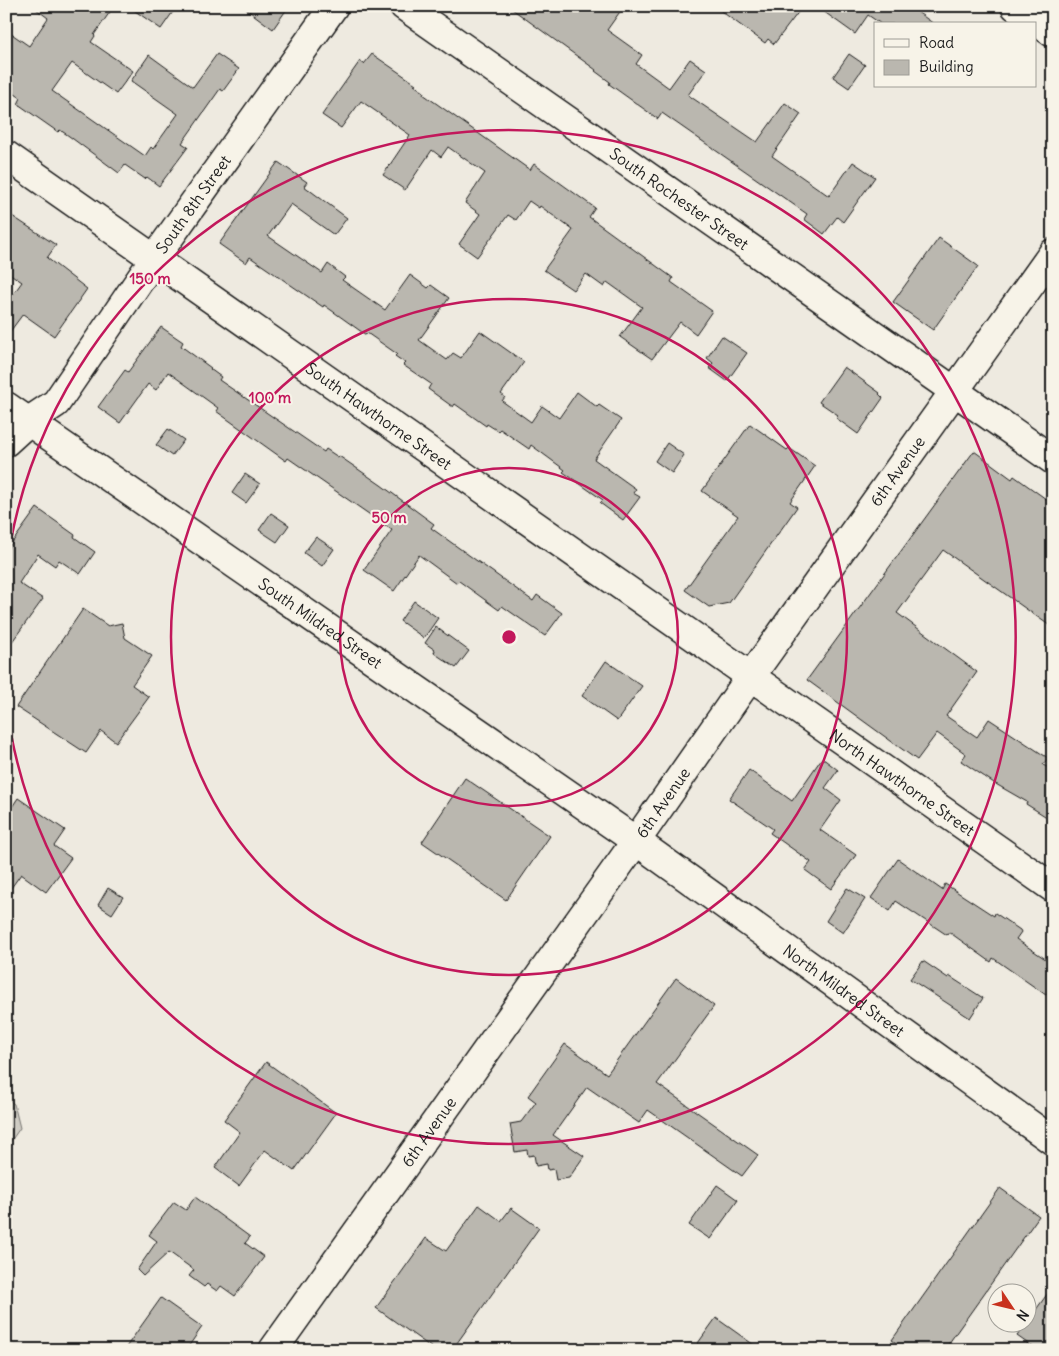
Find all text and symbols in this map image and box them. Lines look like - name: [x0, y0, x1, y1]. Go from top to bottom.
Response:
- legend: [874, 22, 1036, 88]
- text: Road: [919, 33, 954, 52]
- text: Building: [919, 57, 974, 76]
- street label: South Rochester Street: [606, 143, 753, 254]
- street label: South 8th Street: [151, 151, 235, 257]
- text: 150 m: [129, 269, 171, 288]
- street label: South Hawthorne Street: [302, 358, 456, 474]
- text: 100 m: [249, 388, 291, 407]
- street label: 6th Avenue: [865, 432, 929, 510]
- text: 50 m: [371, 508, 407, 527]
- street label: South Mildred Street: [255, 573, 387, 673]
- centre of rings: [500, 628, 518, 646]
- street label: North Hawthorne Street: [826, 725, 979, 840]
- street label: 6th Avenue: [631, 764, 694, 842]
- street label: North Mildred Street: [779, 940, 909, 1041]
- street label: 6th Avenue: [397, 1093, 460, 1171]
- north arrow: [986, 1284, 1036, 1334]
- text: N: [1012, 1306, 1033, 1325]

